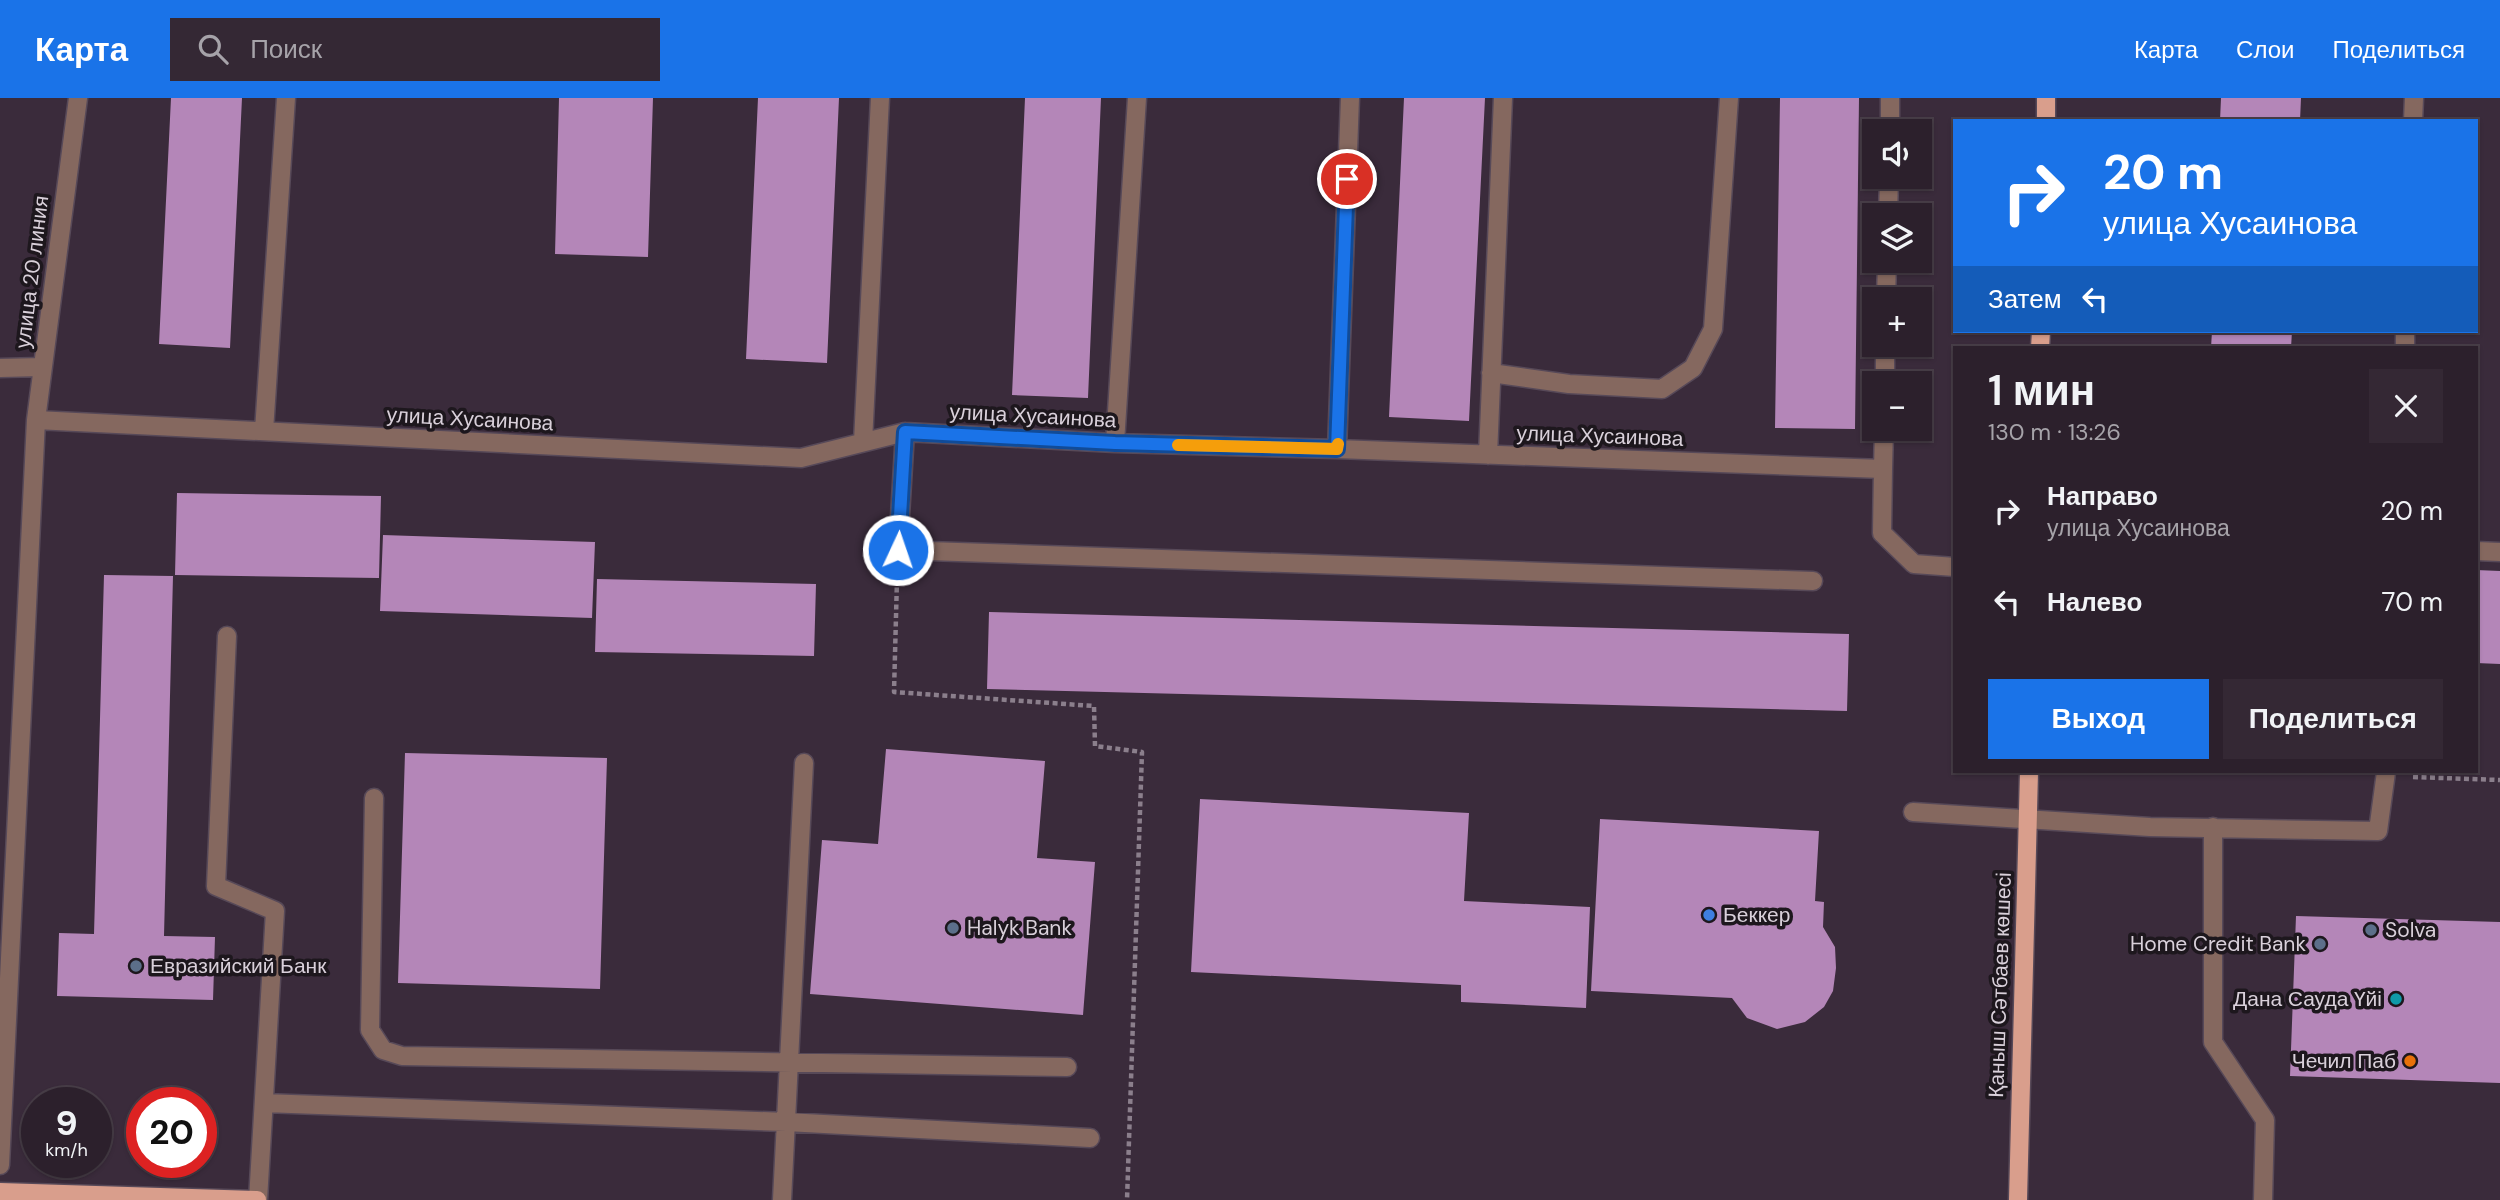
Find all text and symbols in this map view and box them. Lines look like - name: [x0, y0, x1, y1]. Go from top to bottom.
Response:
- search box: [170, 18, 660, 81]
- text: Карта: [35, 28, 128, 71]
- icon: search: [194, 30, 232, 68]
- text: Поиск: [250, 32, 322, 66]
- text: Карта: [2134, 34, 2198, 65]
- text: Слои: [2236, 34, 2294, 65]
- text: Поделиться: [2332, 34, 2465, 65]
- map controls: [1862, 119, 1932, 441]
- button: sound: [1862, 119, 1932, 189]
- text: 20 m: [2103, 140, 2223, 204]
- icon: right: [1988, 147, 2079, 238]
- pin: [1317, 149, 1377, 209]
- icon: arrive: [1328, 160, 1366, 198]
- street label: улица 20 линия: [9, 194, 55, 350]
- text: улица Хусаинова: [2103, 202, 2357, 244]
- button: layers: [1862, 203, 1932, 273]
- icon: left: [2076, 280, 2114, 318]
- text: Затем: [1988, 282, 2062, 316]
- button: +: [1862, 287, 1932, 357]
- text: 1 мин: [1988, 363, 2095, 418]
- button: close: [2369, 369, 2443, 443]
- button: −: [1862, 371, 1932, 441]
- street label: улица Хусаинова: [949, 398, 1117, 434]
- street label: улица Хусаинова: [386, 401, 554, 437]
- text: 130 m · 13:26: [1988, 417, 2121, 447]
- street label: улица Хусаинова: [1516, 419, 1684, 453]
- text: Направо: [2047, 479, 2158, 513]
- icon: right: [1988, 492, 2026, 530]
- text: 20 m: [2380, 494, 2443, 528]
- position arrow: [861, 513, 935, 587]
- text: улица Хусаинова: [2047, 513, 2230, 543]
- icon: left: [1988, 583, 2026, 621]
- text: Налево: [2047, 585, 2142, 619]
- text: 70 m: [2382, 585, 2443, 619]
- button: Выход: [1988, 679, 2209, 759]
- button: Поделиться: [2223, 679, 2443, 759]
- street label: Қаныш Сәтбаев көшесі: [1982, 872, 2018, 1098]
- place label: Беккер: [1723, 901, 1790, 929]
- marker: Беккер: [1701, 907, 1717, 923]
- place label: Halyk Bank: [967, 914, 1072, 942]
- place label: Solva: [2385, 916, 2436, 944]
- marker: Halyk Bank: [945, 920, 961, 936]
- marker: Solva: [2363, 922, 2379, 938]
- place label: Home Credit Bank: [2130, 930, 2306, 958]
- marker: Home Credit Bank: [2312, 936, 2328, 952]
- place label: Евразийский Банк: [150, 952, 327, 980]
- marker: Евразийский Банк: [128, 958, 144, 974]
- place label: Дана Сауда Үйі: [2233, 985, 2382, 1013]
- marker: Дана Сауда Үйі: [2388, 991, 2404, 1007]
- place label: Чечил Паб: [2292, 1047, 2396, 1075]
- marker: Чечил Паб: [2402, 1053, 2418, 1069]
- speed limit sign: 20: [126, 1087, 217, 1178]
- text: 9: [55, 1100, 78, 1146]
- text: km/h: [45, 1138, 88, 1162]

